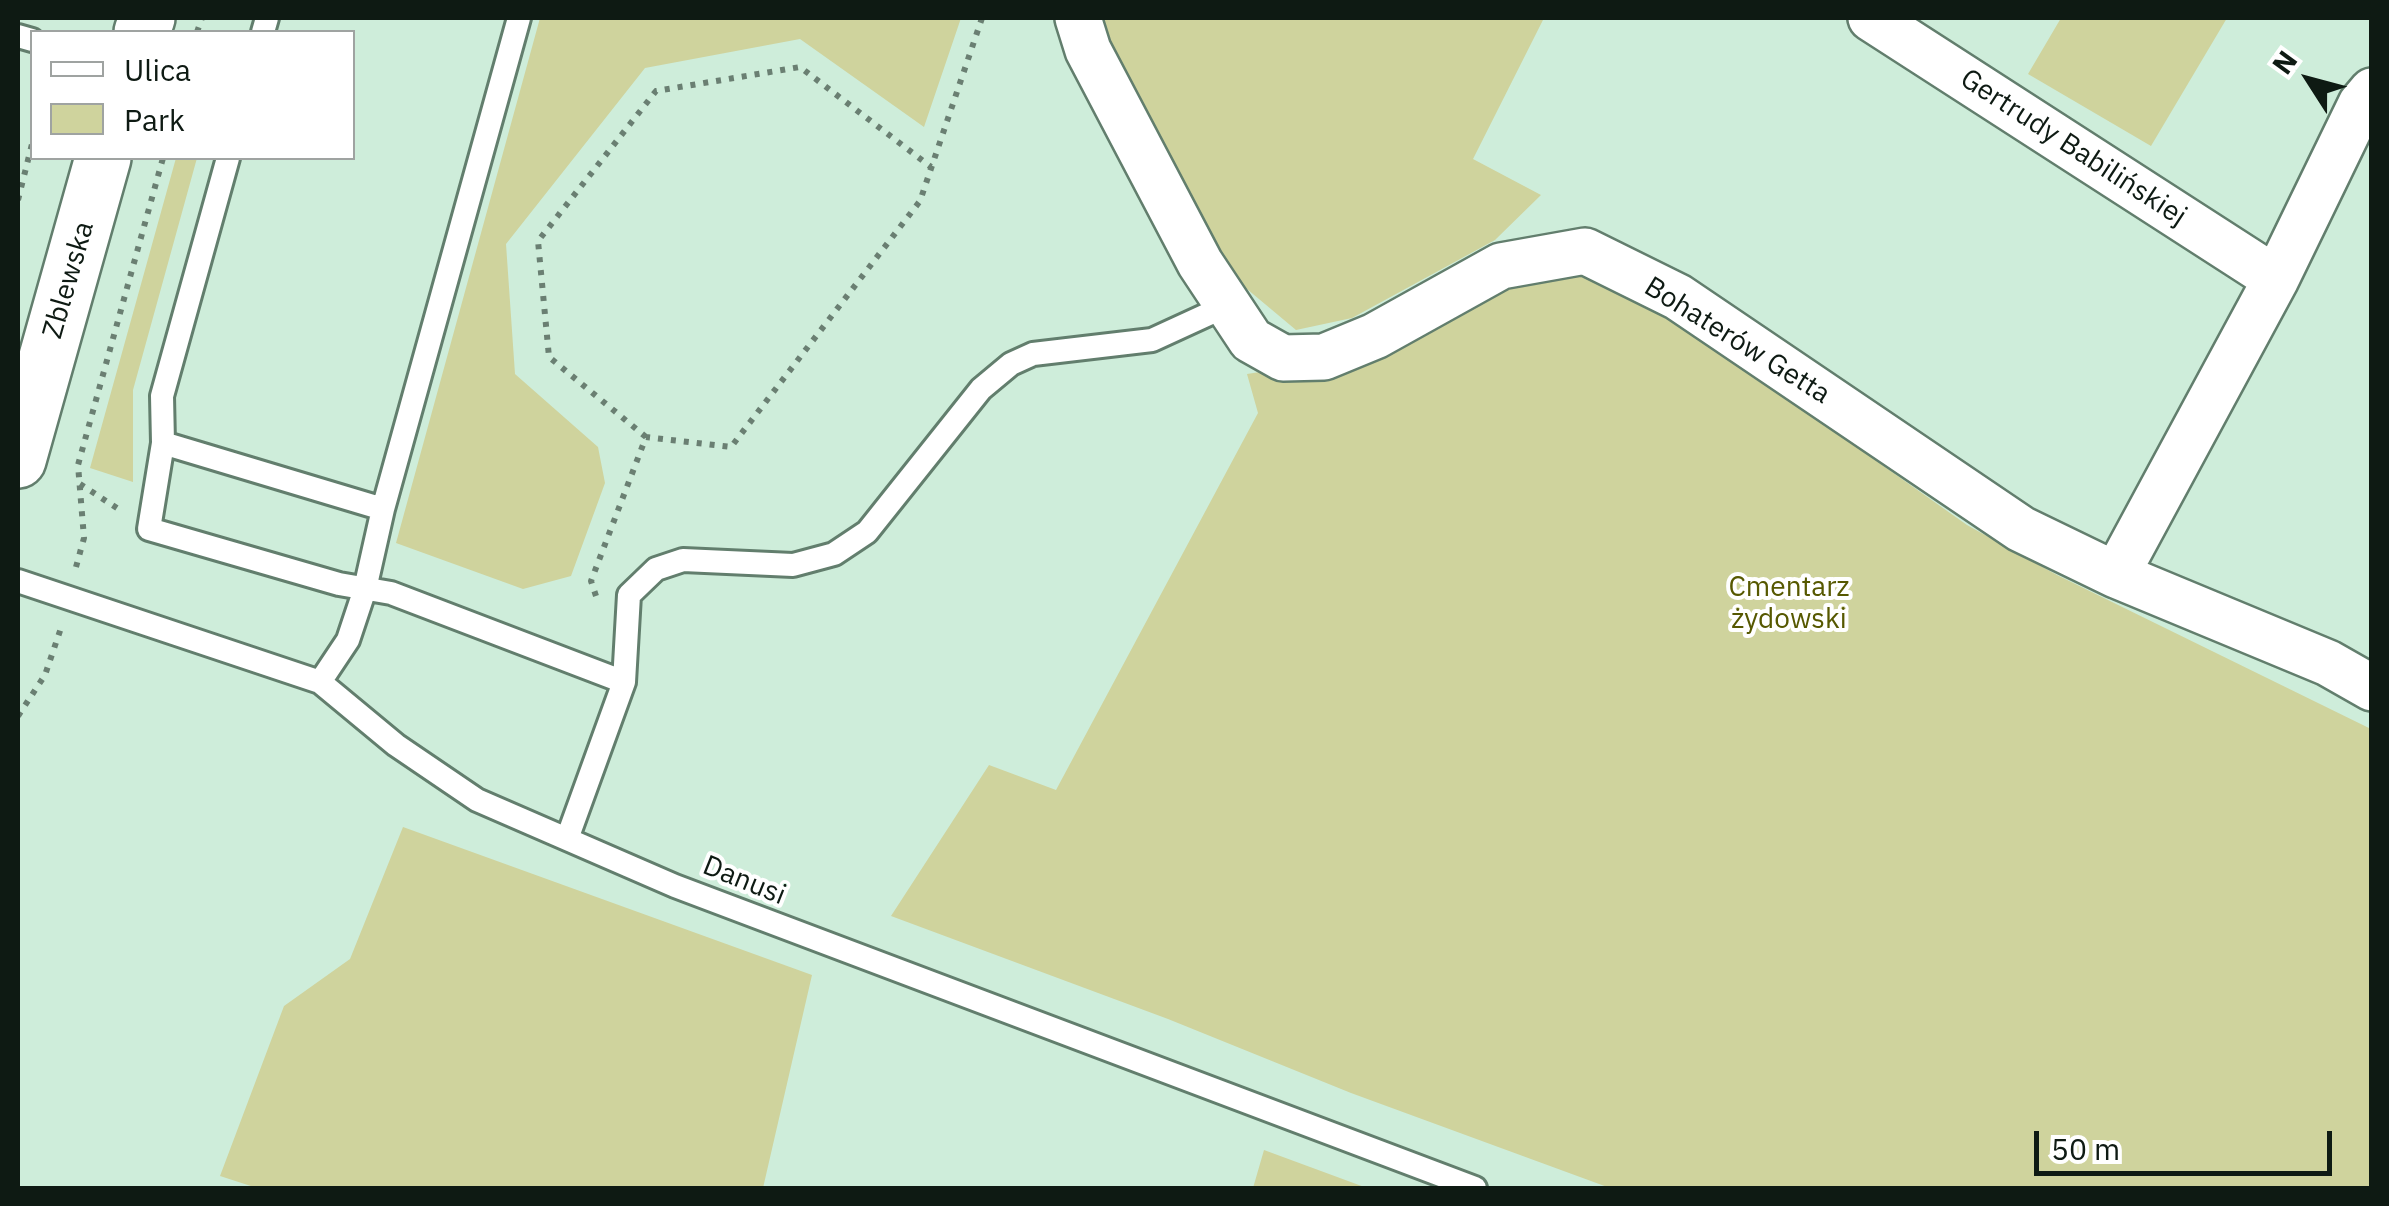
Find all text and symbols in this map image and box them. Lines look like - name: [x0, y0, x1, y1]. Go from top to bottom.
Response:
- legend: [30, 30, 355, 160]
- north arrow: [2259, 30, 2359, 130]
- text: N: [2263, 43, 2305, 81]
- text: Ulica: [124, 50, 191, 89]
- street label: Gertrudy Babilińskiej: [1954, 62, 2192, 234]
- text: Park: [124, 100, 185, 139]
- street label: Zblewska: [36, 218, 102, 342]
- street label: Bohaterów Getta: [1638, 270, 1836, 412]
- park label: Cmentarz żydowski: [1728, 571, 1850, 637]
- street label: Danusi: [698, 849, 790, 913]
- scale bar: [2039, 1111, 2336, 1173]
- text: 50 m: [2051, 1129, 2120, 1168]

